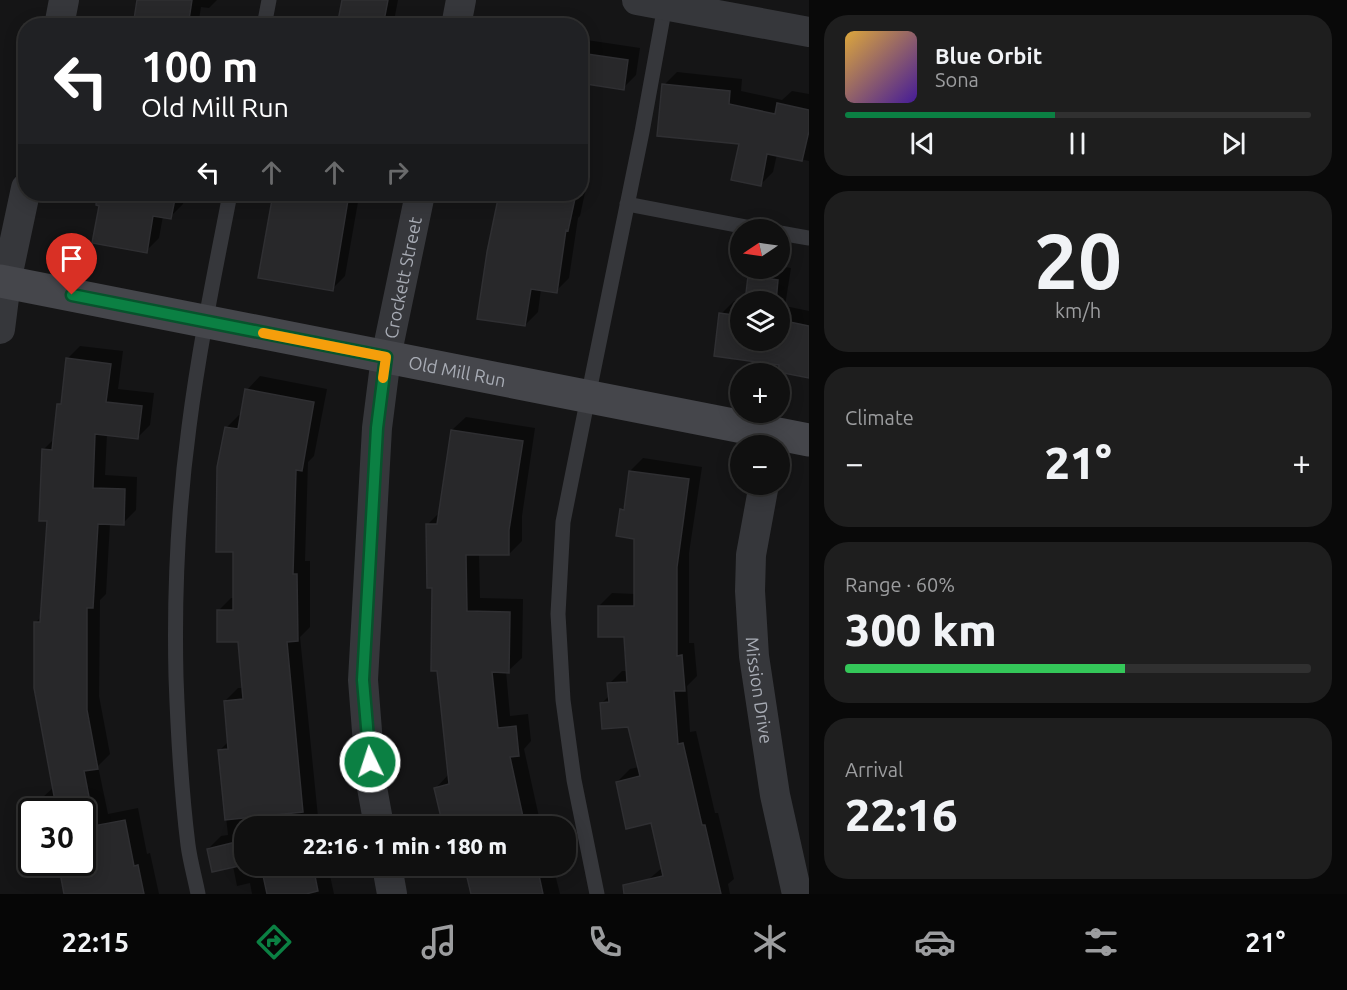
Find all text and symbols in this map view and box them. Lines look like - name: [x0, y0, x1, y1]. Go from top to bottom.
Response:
- icon: left: [42, 42, 120, 120]
- text: 100 m: [141, 43, 258, 90]
- text: Blue Orbit: [935, 43, 1042, 68]
- text: Sona: [935, 68, 979, 91]
- text: Old Mill Run: [141, 92, 289, 122]
- icon: previous: [906, 127, 939, 160]
- icon: pause: [1061, 127, 1094, 160]
- icon: next: [1217, 127, 1250, 160]
- icon: left: [192, 156, 225, 189]
- icon: ahead: [255, 156, 288, 189]
- icon: ahead: [318, 156, 351, 189]
- icon: right: [381, 156, 414, 189]
- street label: Crockett Street: [380, 215, 425, 340]
- text: 20: [1034, 216, 1122, 304]
- north arrow: [730, 219, 790, 279]
- map controls: [730, 219, 790, 495]
- pin: [46, 233, 97, 295]
- icon: arrive: [55, 242, 88, 275]
- button: layers: [730, 291, 790, 351]
- text: km/h: [1055, 299, 1101, 322]
- street label: Old Mill Run: [407, 352, 508, 390]
- button: +: [730, 363, 790, 423]
- text: Climate: [845, 406, 914, 429]
- button: −: [730, 435, 790, 495]
- text: 21°: [1044, 437, 1112, 488]
- text: −: [845, 444, 864, 481]
- text: +: [1292, 444, 1311, 481]
- text: Range · 60%: [845, 573, 955, 596]
- text: 300 km: [845, 604, 997, 655]
- street label: Mission Drive: [743, 636, 777, 745]
- position arrow: [338, 730, 402, 794]
- text: Arrival: [845, 758, 903, 781]
- text: 22:16: [845, 789, 958, 840]
- speed limit sign: 30: [18, 798, 96, 876]
- text: 22:16 · 1 min · 180 m: [303, 833, 507, 858]
- icon: directions: [253, 921, 295, 963]
- icon: music: [418, 921, 460, 963]
- icon: phone: [584, 921, 626, 963]
- icon: climate: [749, 921, 791, 963]
- icon: car: [914, 921, 956, 963]
- icon: filters: [1080, 921, 1122, 963]
- text: 22:15: [62, 927, 129, 957]
- text: 21°: [1245, 927, 1285, 957]

